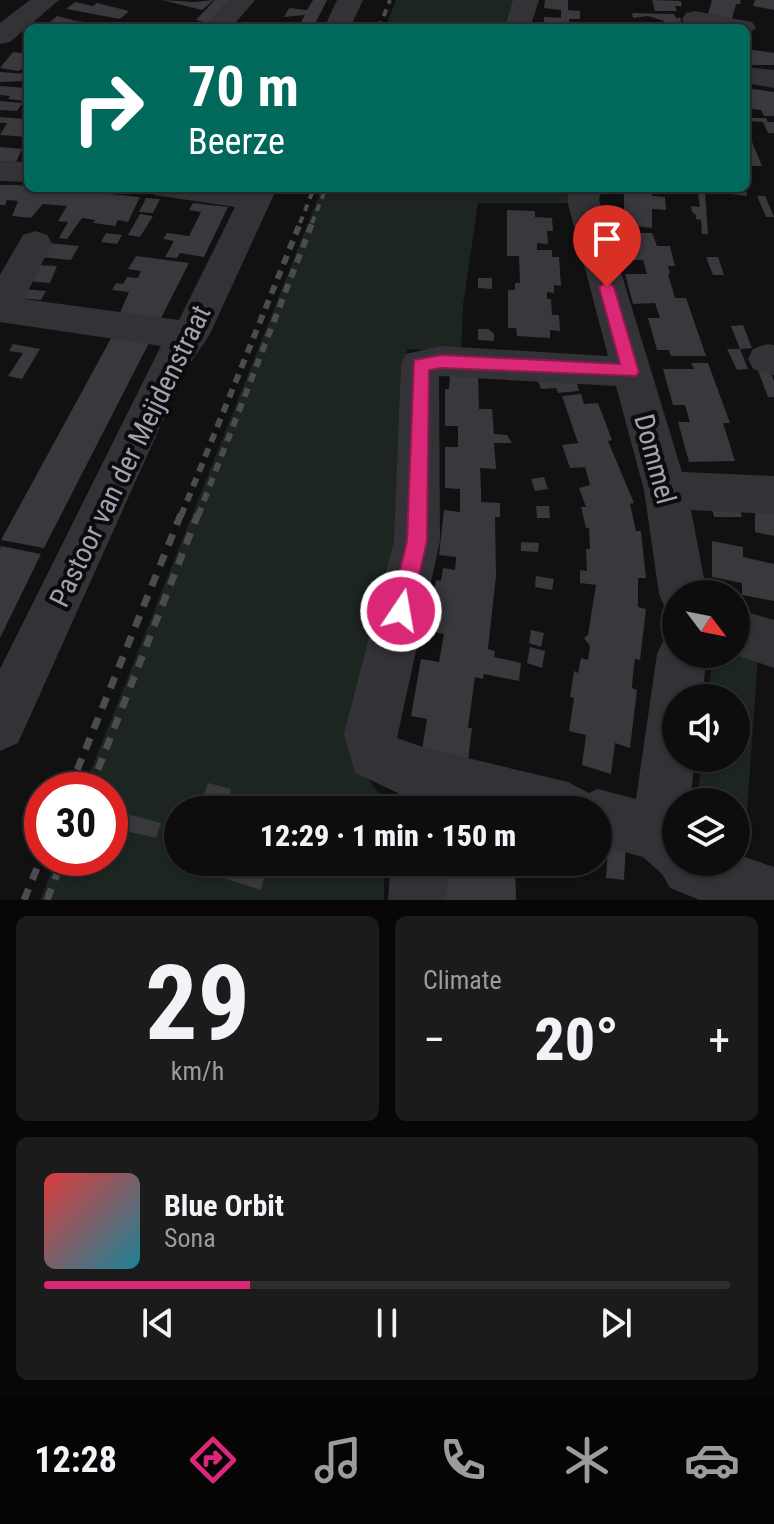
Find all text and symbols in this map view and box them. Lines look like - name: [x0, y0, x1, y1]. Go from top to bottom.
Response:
- text: 70 m: [188, 54, 299, 120]
- icon: right: [56, 56, 160, 160]
- text: Beerze: [188, 121, 285, 163]
- pin: [573, 205, 641, 287]
- icon: arrive: [585, 217, 629, 261]
- street label: Pastoor van der Meijdenstraat: [43, 300, 217, 612]
- street label: Dommel: [627, 410, 683, 508]
- position arrow: [359, 569, 443, 653]
- north arrow: [662, 580, 750, 668]
- map controls: [662, 580, 750, 876]
- button: sound: [662, 684, 750, 772]
- speed limit sign: 30: [24, 772, 128, 876]
- button: layers: [662, 788, 750, 876]
- text: 12:29 · 1 min · 150 m: [260, 818, 516, 853]
- text: 29: [145, 943, 250, 1064]
- text: Climate: [423, 965, 502, 995]
- text: 20°: [534, 1004, 619, 1075]
- text: −: [423, 1014, 445, 1066]
- text: +: [708, 1014, 730, 1066]
- text: km/h: [171, 1056, 224, 1086]
- text: Blue Orbit: [164, 1188, 284, 1223]
- text: Sona: [164, 1223, 216, 1253]
- icon: previous: [136, 1301, 180, 1345]
- icon: pause: [365, 1301, 409, 1345]
- icon: next: [594, 1301, 638, 1345]
- icon: directions: [185, 1432, 241, 1488]
- icon: music: [310, 1432, 366, 1488]
- icon: phone: [435, 1432, 491, 1488]
- icon: climate: [559, 1432, 615, 1488]
- icon: car: [684, 1432, 740, 1488]
- text: 12:28: [34, 1439, 117, 1481]

